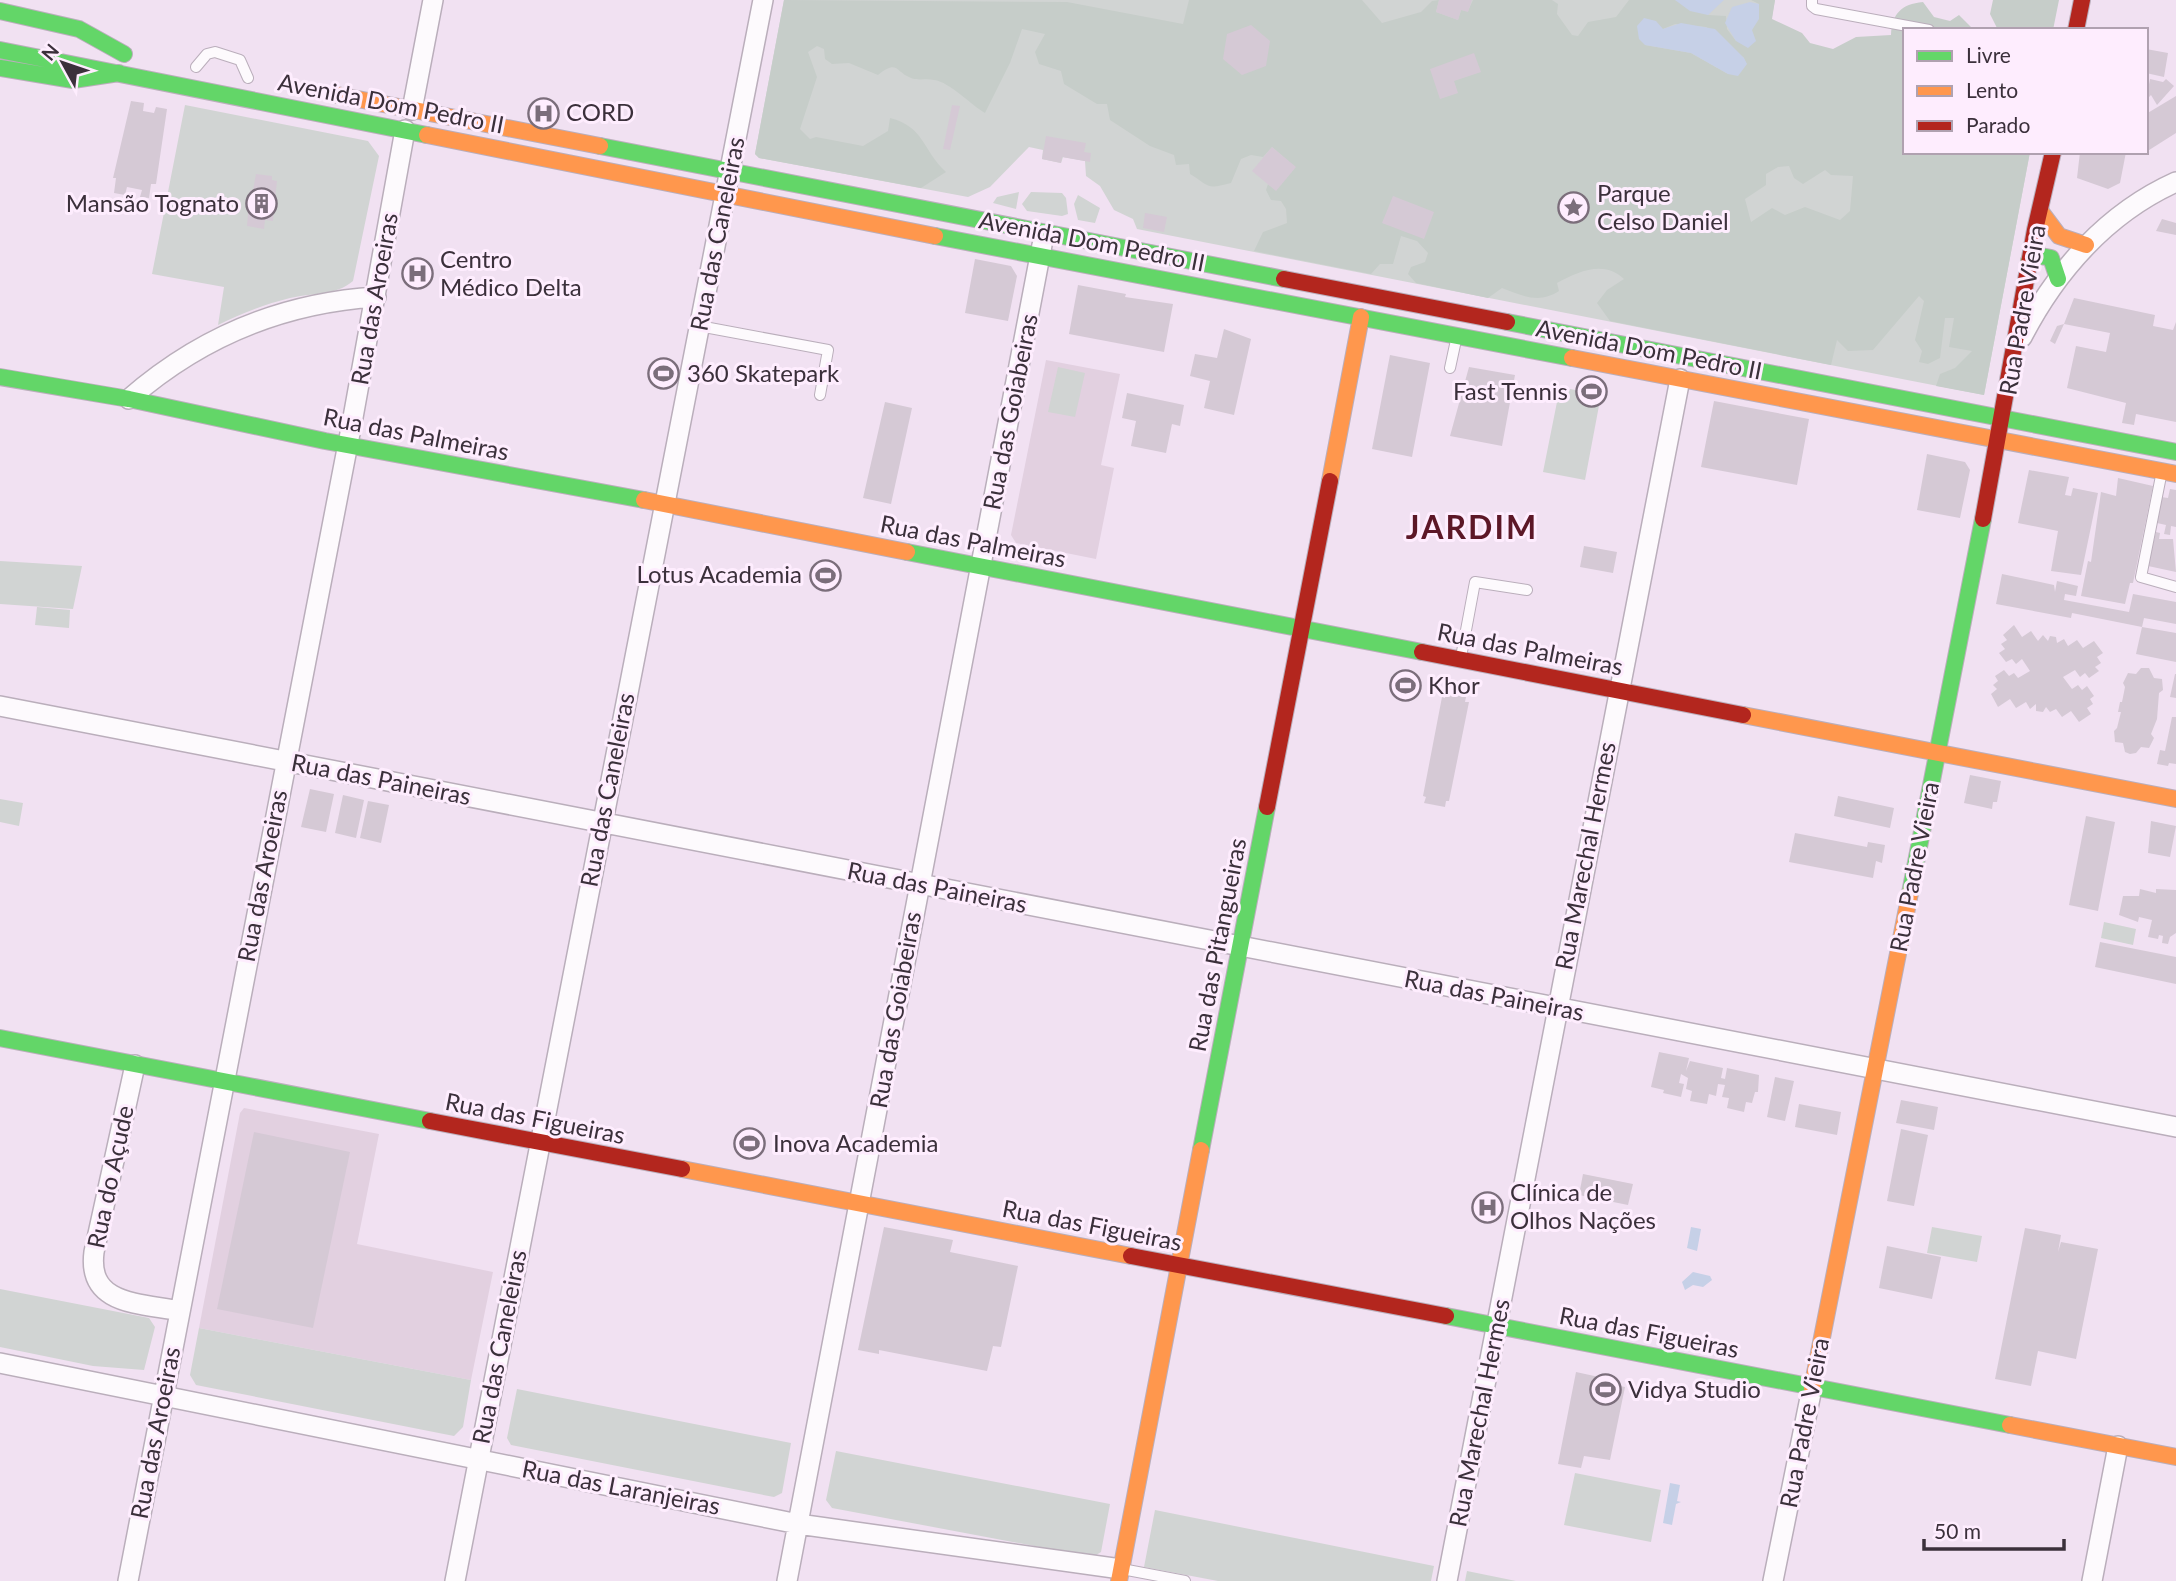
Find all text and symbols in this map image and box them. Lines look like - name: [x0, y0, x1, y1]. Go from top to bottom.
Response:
- north arrow: [28, 28, 98, 98]
- legend: [1903, 28, 2148, 154]
- text: N: [36, 39, 63, 65]
- text: Livre: [1966, 42, 2011, 67]
- street label: Avenida Dom Pedro II: [276, 66, 507, 139]
- text: Lento: [1966, 77, 2018, 102]
- hospital icon: CORD: [526, 96, 560, 130]
- place label: CORD: [566, 97, 634, 126]
- text: Parado: [1966, 112, 2030, 137]
- street label: Rua das Caneleiras: [684, 134, 750, 333]
- place label: Parque Celso Daniel: [1597, 178, 1729, 235]
- building icon: Mansão Tognato: [245, 187, 279, 221]
- place label: Mansão Tognato: [66, 188, 239, 217]
- place icon: Parque Celso Daniel: [1557, 191, 1591, 225]
- street label: Avenida Dom Pedro II: [977, 204, 1208, 277]
- street label: Rua das Aroeiras: [344, 210, 403, 387]
- street label: Rua Padre Vieira: [1992, 222, 2051, 397]
- place label: Centro Médico Delta: [440, 244, 582, 301]
- hospital icon: Centro Médico Delta: [400, 257, 434, 291]
- street label: Rua das Goiabeiras: [976, 311, 1043, 512]
- street label: Avenida Dom Pedro II: [1534, 312, 1765, 385]
- sports icon: 360 Skatepark: [647, 357, 681, 391]
- place label: 360 Skatepark: [687, 358, 840, 387]
- sports icon: Fast Tennis: [1574, 375, 1608, 409]
- place label: Fast Tennis: [1453, 376, 1568, 405]
- street label: Rua das Palmeiras: [321, 401, 512, 466]
- district label: JARDIM: [1406, 507, 1538, 546]
- street label: Rua das Palmeiras: [878, 508, 1069, 573]
- sports icon: Lotus Academia: [808, 558, 842, 592]
- place label: Lotus Academia: [637, 559, 802, 588]
- street label: Rua das Palmeiras: [1435, 616, 1626, 681]
- sports icon: Khor: [1388, 669, 1422, 703]
- place label: Khor: [1428, 670, 1480, 699]
- street label: Rua das Caneleiras: [574, 690, 640, 889]
- street label: Rua Marechal Hermes: [1548, 739, 1621, 972]
- street label: Rua das Paineiras: [289, 747, 474, 810]
- street label: Rua Padre Vieira: [1883, 779, 1944, 954]
- street label: Rua das Aroeiras: [231, 787, 292, 964]
- street label: Rua das Pitangueiras: [1182, 835, 1251, 1054]
- street label: Rua das Paineiras: [845, 855, 1030, 918]
- street label: Rua das Goiabeiras: [863, 909, 926, 1110]
- street label: Rua das Paineiras: [1402, 963, 1587, 1026]
- street label: Rua das Figueiras: [443, 1086, 628, 1149]
- street label: Rua do Açude: [80, 1103, 139, 1251]
- sports icon: Inova Academia: [733, 1127, 767, 1161]
- place label: Inova Academia: [773, 1128, 938, 1157]
- place label: Clínica de Olhos Nações: [1510, 1177, 1656, 1234]
- hospital icon: Clínica de Olhos Nações: [1470, 1190, 1504, 1224]
- street label: Rua das Figueiras: [1000, 1193, 1185, 1256]
- street label: Rua das Caneleiras: [466, 1247, 532, 1446]
- street label: Rua Marechal Hermes: [1442, 1296, 1515, 1529]
- street label: Rua das Figueiras: [1557, 1300, 1742, 1363]
- street label: Rua Padre Vieira: [1773, 1335, 1834, 1510]
- street label: Rua das Aroeiras: [124, 1344, 185, 1521]
- sports icon: Vidya Studio: [1588, 1373, 1622, 1407]
- place label: Vidya Studio: [1628, 1374, 1761, 1403]
- street label: Rua das Laranjeiras: [520, 1453, 723, 1520]
- scale bar: [1924, 1508, 2064, 1552]
- text: 50 m: [1934, 1518, 1981, 1543]

